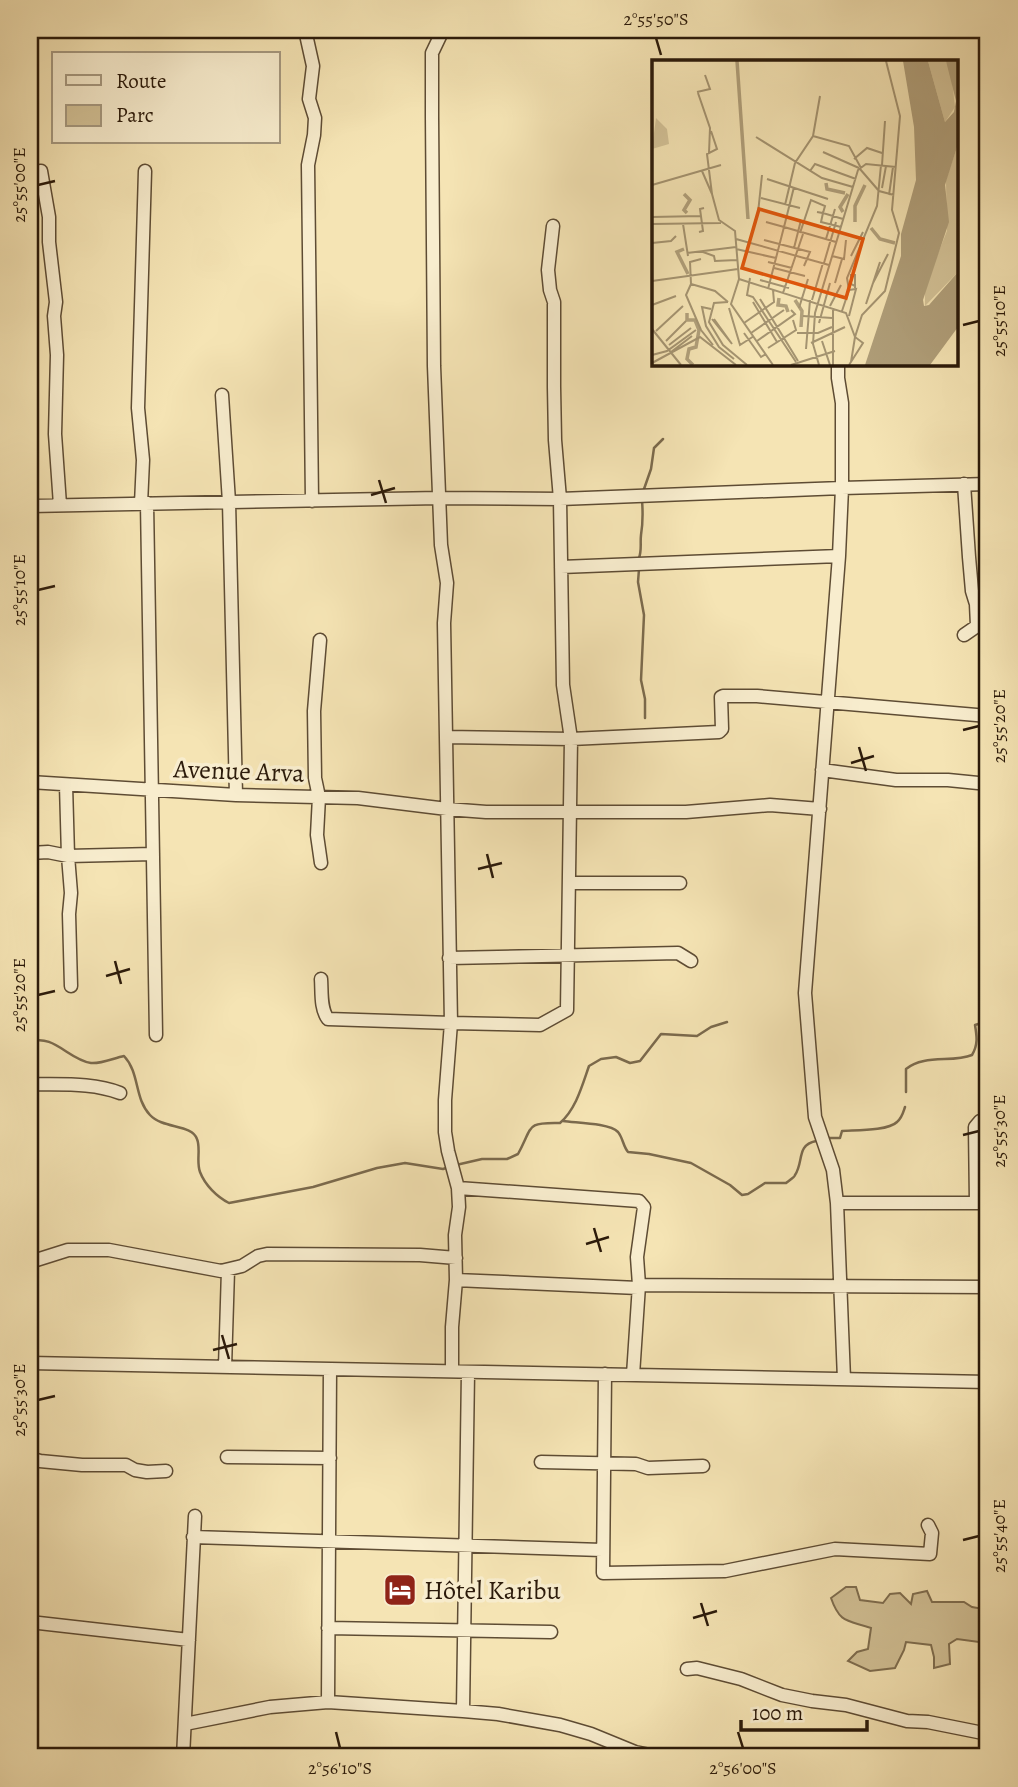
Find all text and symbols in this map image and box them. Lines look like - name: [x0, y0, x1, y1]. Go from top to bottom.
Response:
- text: 2°55'50"S: [624, 7, 688, 31]
- legend: [52, 52, 280, 144]
- inset map: [652, 60, 958, 366]
- text: Route: [116, 67, 166, 95]
- text: Parc: [116, 101, 154, 129]
- text: 25°55'00"E: [7, 147, 31, 223]
- text: 25°55'10"E: [987, 285, 1011, 357]
- text: 25°55'10"E: [7, 554, 31, 626]
- text: 25°55'20"E: [987, 689, 1011, 763]
- street label: Avenue Arva: [172, 751, 305, 791]
- text: 25°55'20"E: [7, 958, 31, 1032]
- text: 25°55'30"E: [987, 1094, 1011, 1168]
- text: 25°55'30"E: [7, 1363, 31, 1437]
- text: 25°55'40"E: [987, 1499, 1011, 1573]
- hotel icon: Hôtel Karibu: [381, 1571, 419, 1609]
- place label: Hôtel Karibu: [424, 1573, 561, 1608]
- scale bar: [741, 1689, 867, 1733]
- text: 100 m: [752, 1699, 803, 1727]
- text: 2°56'10"S: [308, 1756, 372, 1780]
- text: 2°56'00"S: [709, 1756, 777, 1780]

